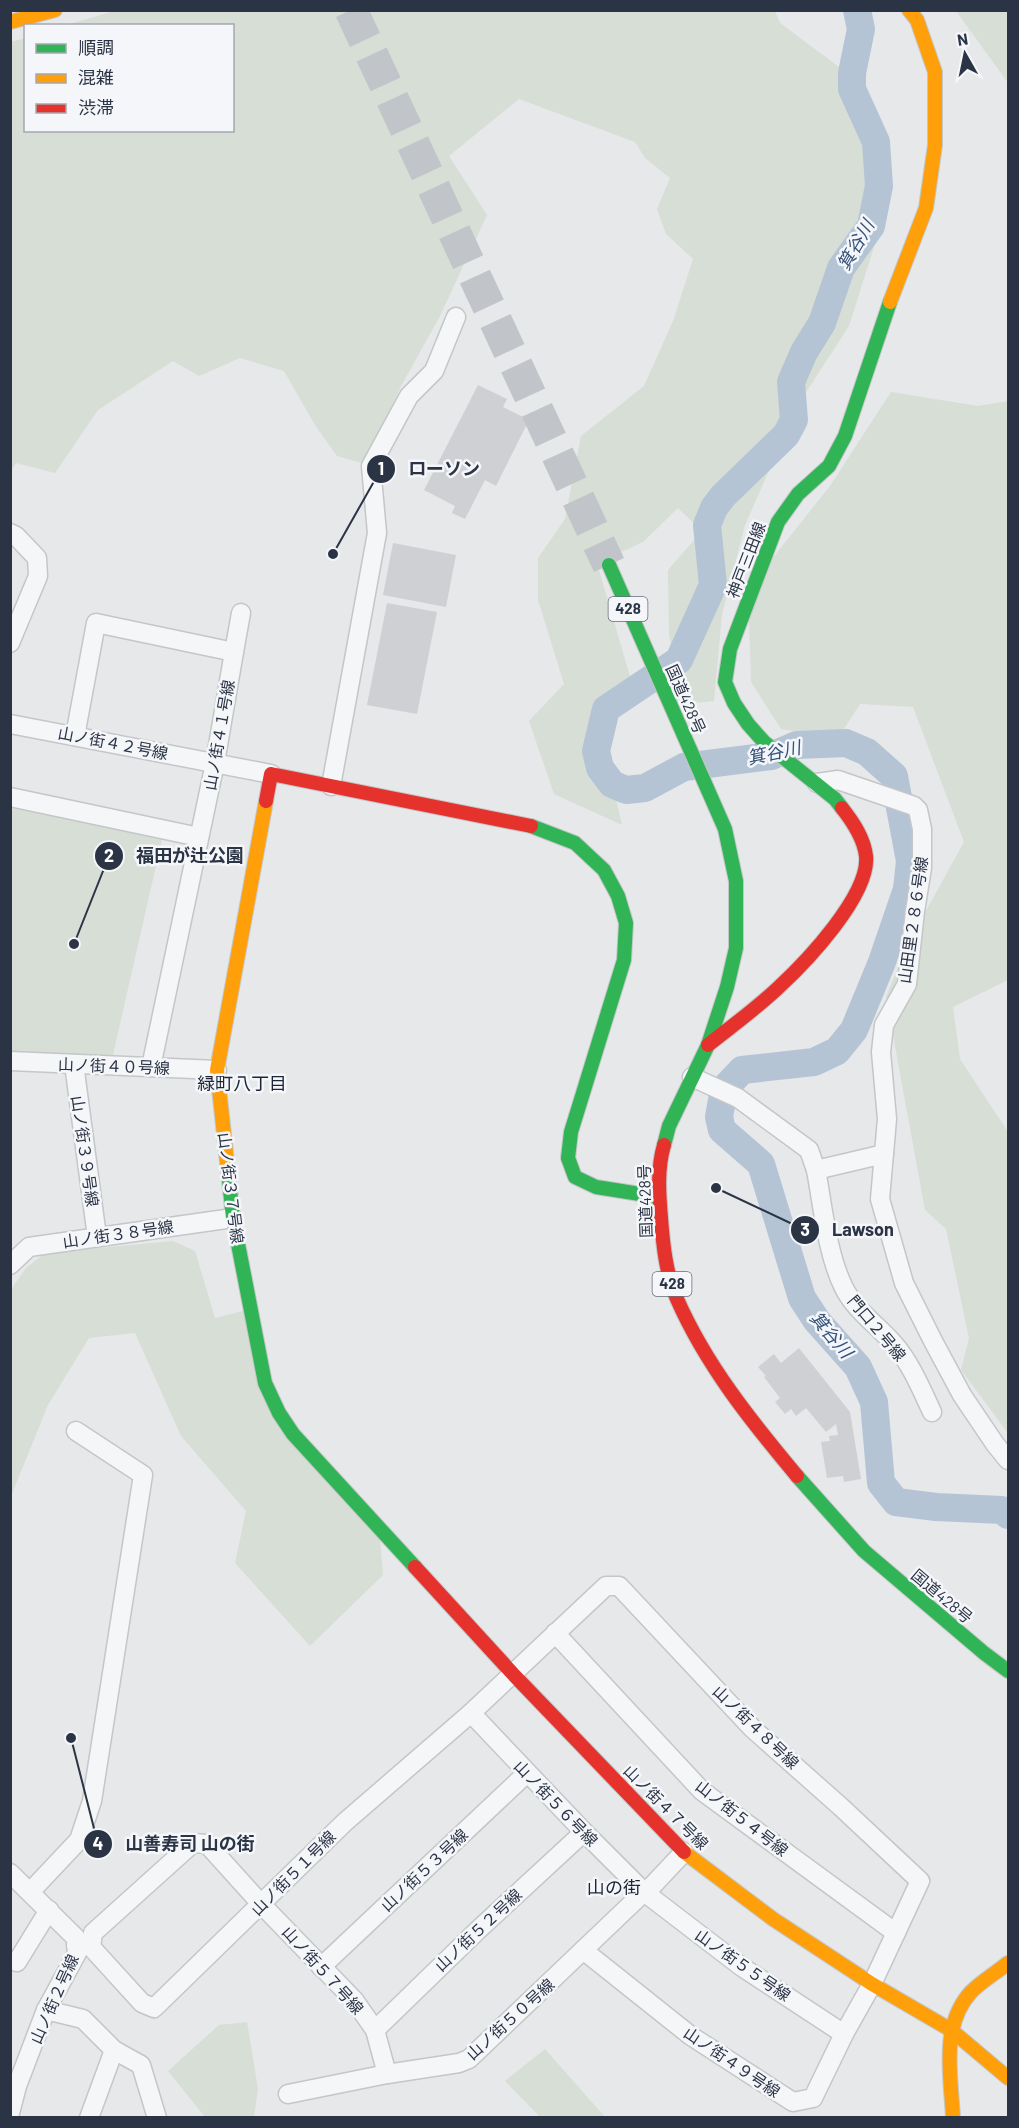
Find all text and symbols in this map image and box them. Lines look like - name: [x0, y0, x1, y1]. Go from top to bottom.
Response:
- legend: [24, 24, 234, 132]
- north arrow: [935, 24, 995, 84]
- text: N: [956, 28, 969, 49]
- text: 順調: [78, 36, 114, 58]
- text: 混雑: [78, 66, 114, 88]
- text: 渋滞: [78, 96, 114, 118]
- water label: 箕谷川: [832, 214, 879, 273]
- callout: ローソン: [366, 451, 492, 487]
- text: 1: [378, 457, 384, 479]
- text: ローソン: [408, 457, 480, 479]
- street label: 神戸三田線: [722, 519, 769, 601]
- road number: 428: [608, 597, 648, 621]
- street label: 国道428号: [663, 661, 710, 736]
- street label: 山ノ街４１号線: [199, 678, 238, 792]
- street label: 山ノ街４２号線: [56, 722, 170, 763]
- water label: 箕谷川: [745, 735, 804, 768]
- callout: 福田が辻公園: [94, 838, 256, 874]
- text: 2: [104, 844, 114, 866]
- text: 福田が辻公園: [136, 844, 244, 866]
- street label: 山田里２８６号線: [894, 855, 931, 985]
- street label: 山ノ街４０号線: [58, 1054, 170, 1077]
- district label: 緑町八丁目: [197, 1072, 287, 1094]
- street label: 山ノ街３９号線: [68, 1094, 103, 1208]
- street label: 山ノ街３７号線: [215, 1131, 248, 1245]
- street label: 国道428号: [634, 1164, 655, 1238]
- callout: Lawson: [790, 1212, 906, 1248]
- street label: 山ノ街３８号線: [61, 1216, 175, 1251]
- text: 3: [800, 1218, 810, 1240]
- text: Lawson: [832, 1218, 894, 1240]
- road number: 428: [652, 1272, 692, 1296]
- street label: 門口２号線: [844, 1291, 910, 1364]
- water label: 箕谷川: [806, 1307, 859, 1364]
- street label: 国道428号: [908, 1565, 977, 1627]
- street label: 山ノ街４８号線: [709, 1681, 803, 1772]
- street label: 山ノ街５６号線: [511, 1756, 602, 1850]
- street label: 山ノ街４７号線: [620, 1760, 713, 1853]
- street label: 山ノ街５４号線: [692, 1776, 792, 1860]
- street label: 山ノ街５３号線: [376, 1824, 471, 1915]
- callout: 山善寿司 山の街: [83, 1826, 267, 1862]
- street label: 山ノ街５１号線: [246, 1826, 339, 1919]
- text: 4: [93, 1832, 104, 1854]
- text: 山善寿司 山の街: [125, 1832, 255, 1854]
- district label: 山の街: [587, 1876, 641, 1898]
- street label: 山ノ街５２号線: [430, 1884, 525, 1975]
- street label: 山ノ街５７号線: [279, 1922, 368, 2018]
- street label: 山ノ街５５号線: [692, 1925, 795, 2004]
- street label: 山ノ街２号線: [25, 1951, 82, 2047]
- street label: 山ノ街５０号線: [462, 1974, 558, 2063]
- street label: 山ノ街４９号線: [681, 2022, 784, 2101]

